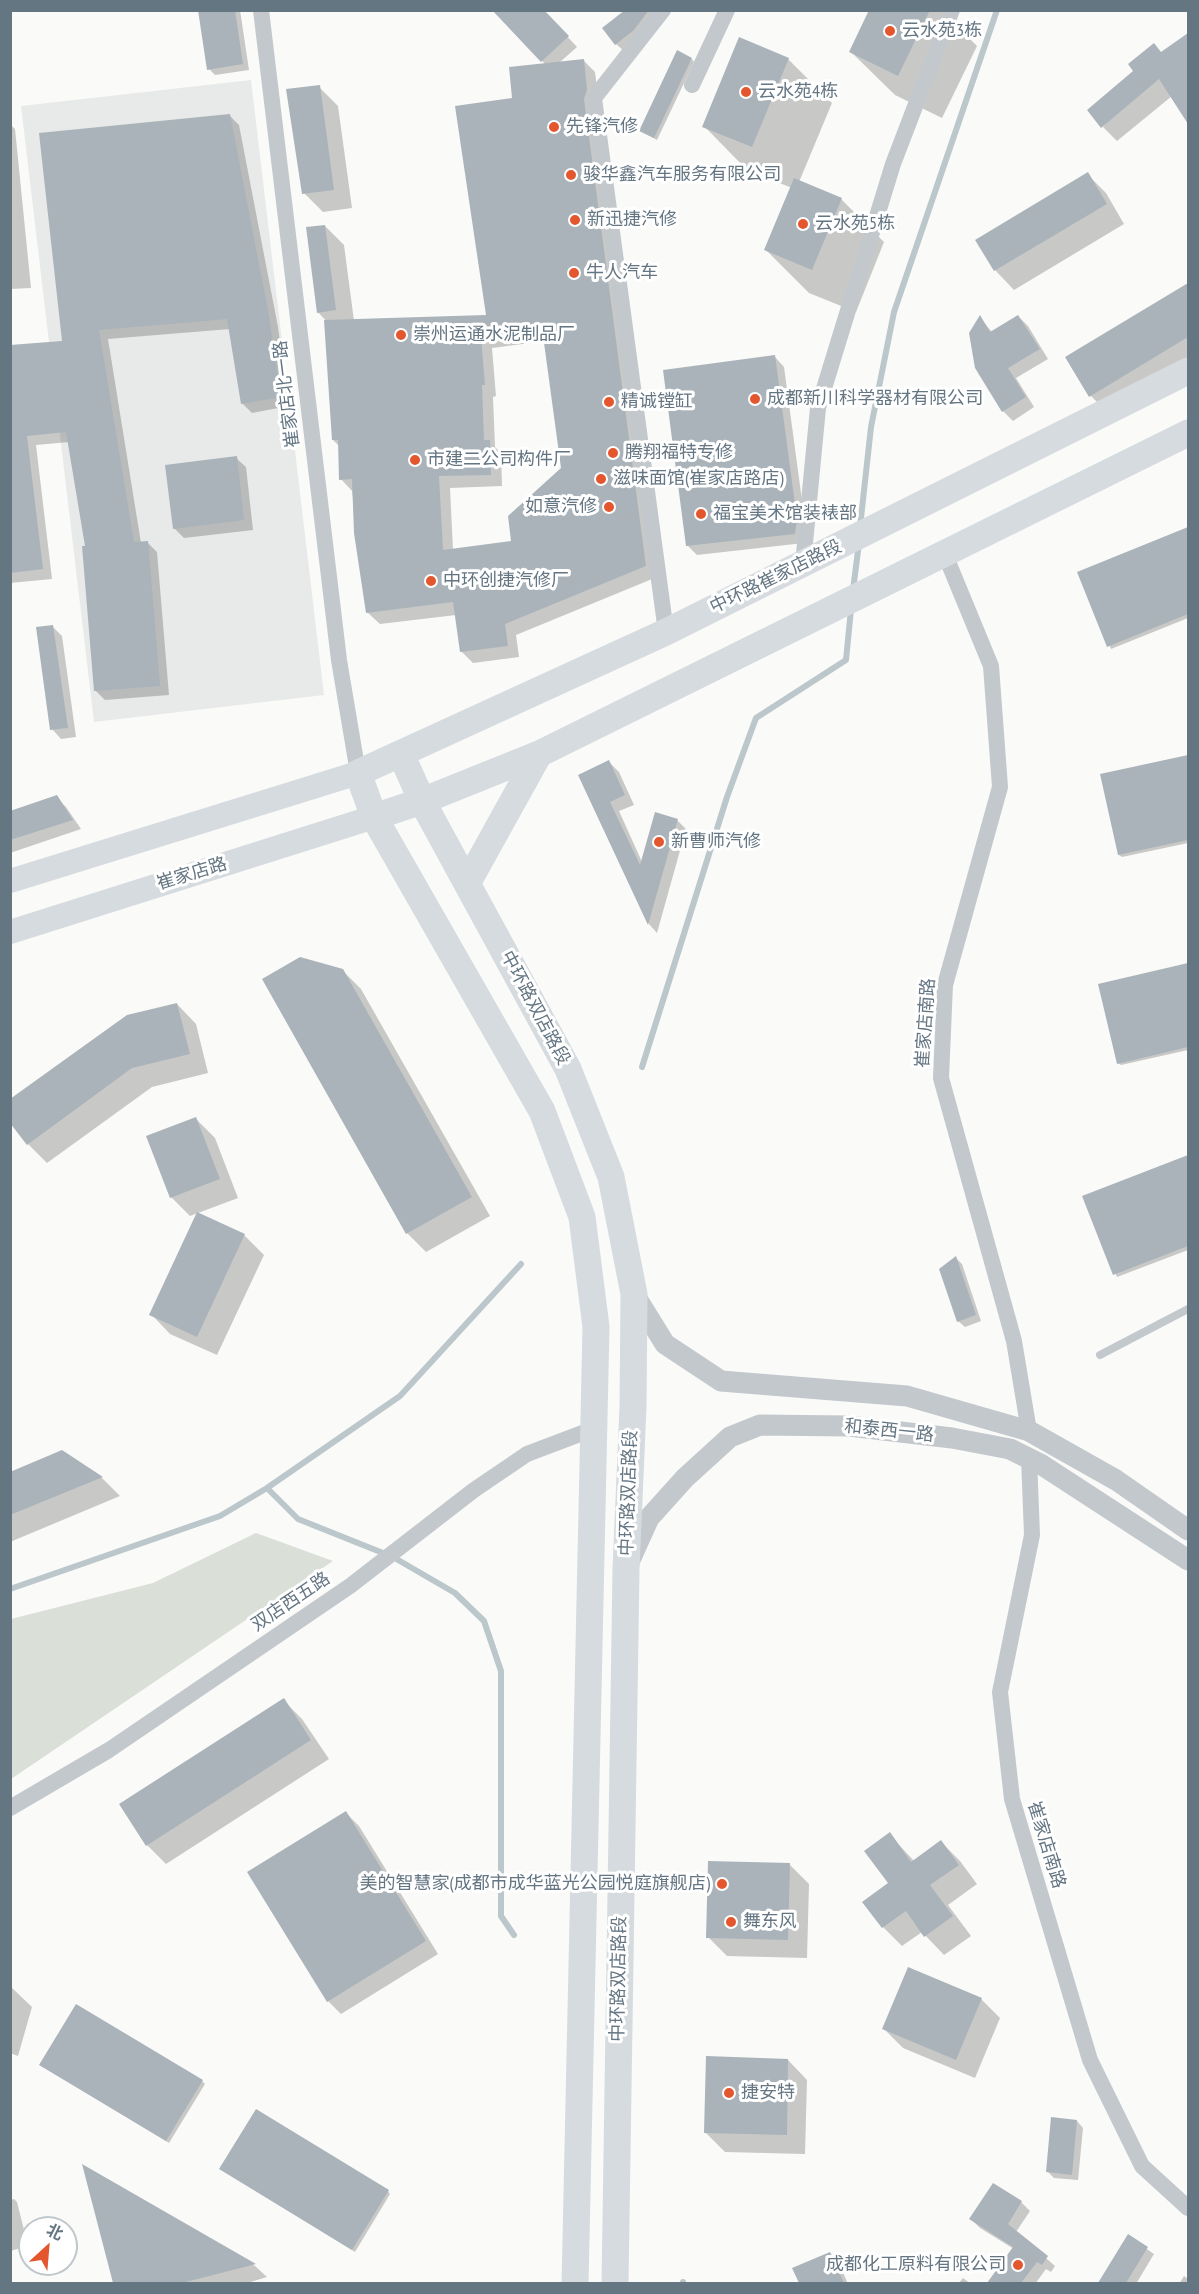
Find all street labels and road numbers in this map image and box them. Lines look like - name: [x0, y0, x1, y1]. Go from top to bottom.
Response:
- street label: 崔家店北一路: [270, 339, 304, 449]
- street label: 中环路崔家店路段: [707, 536, 845, 618]
- street label: 崔家店路: [154, 853, 230, 895]
- street label: 中环路双店路段: [496, 947, 574, 1069]
- street label: 崔家店南路: [912, 977, 940, 1069]
- street label: 和泰西一路: [843, 1416, 935, 1446]
- street label: 中环路双店路段: [616, 1430, 642, 1556]
- street label: 双店西五路: [248, 1568, 334, 1636]
- street label: 崔家店南路: [1023, 1799, 1069, 1891]
- street label: 中环路双店路段: [607, 1916, 631, 2042]

